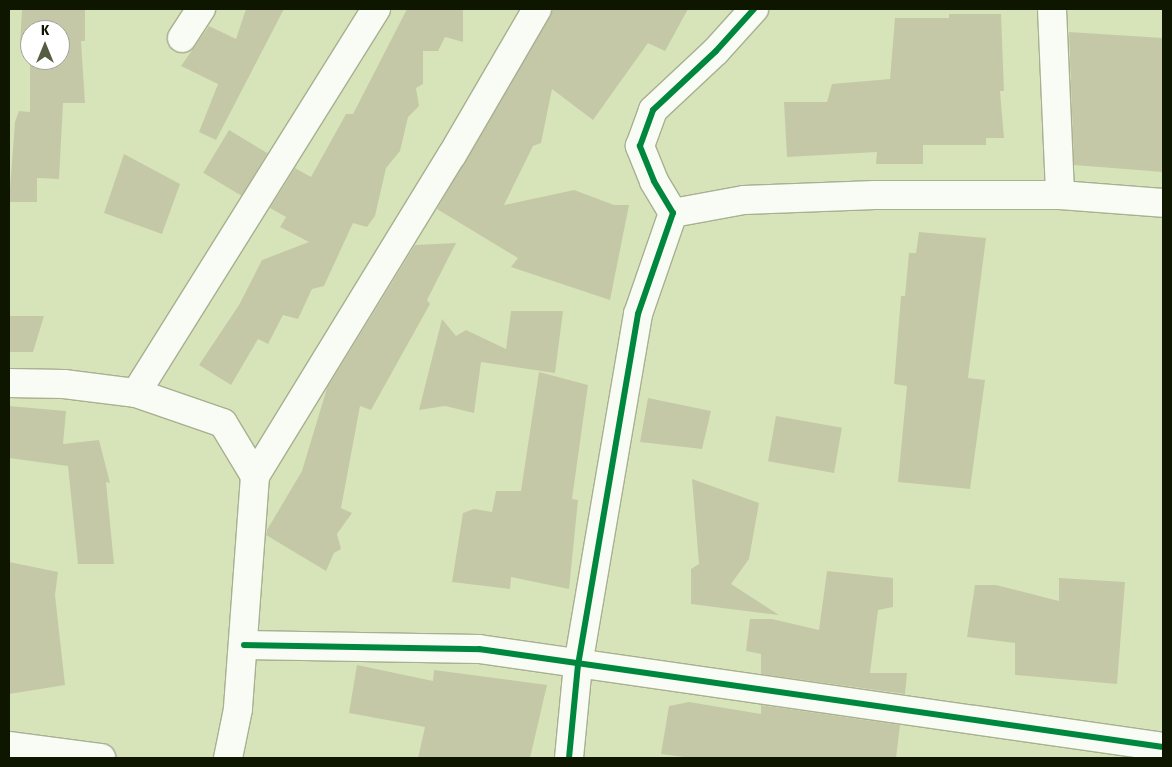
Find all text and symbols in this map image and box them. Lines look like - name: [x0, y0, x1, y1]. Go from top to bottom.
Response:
- north arrow: [20, 20, 70, 70]
- text: K: [41, 22, 49, 39]

